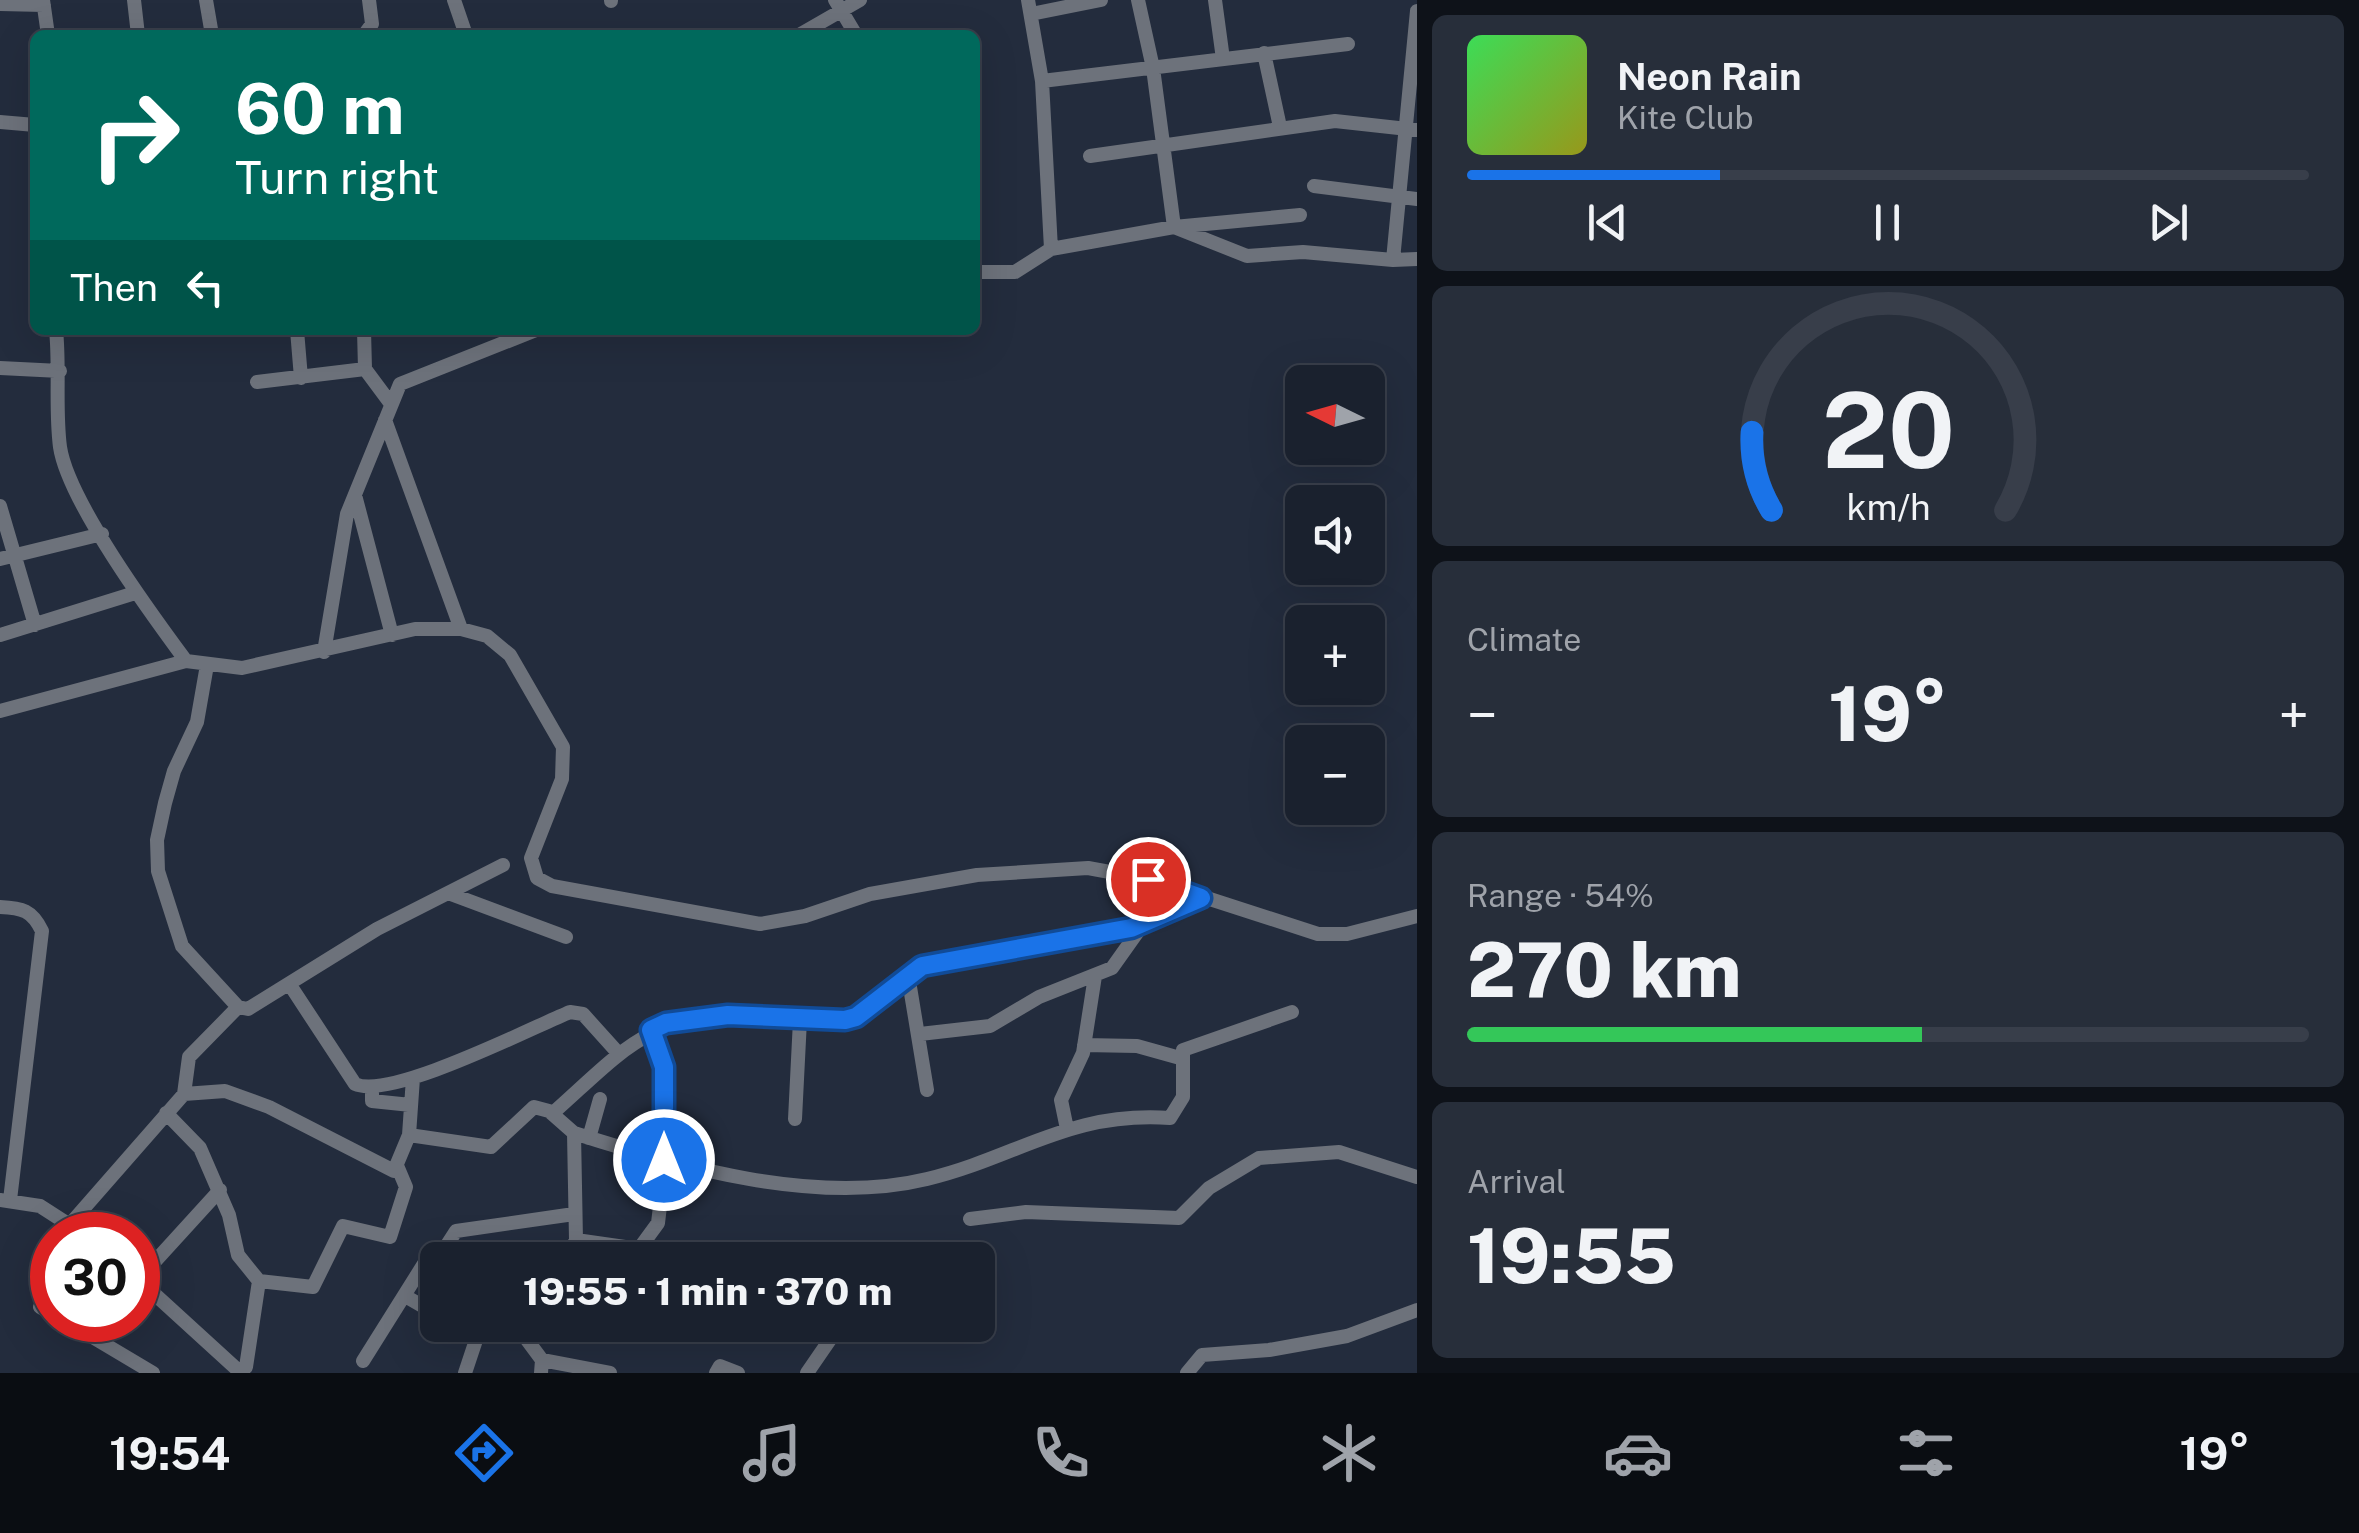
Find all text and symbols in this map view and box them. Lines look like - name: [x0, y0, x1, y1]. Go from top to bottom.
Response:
- text: Neon Rain: [1617, 54, 1801, 99]
- text: 60 m: [235, 67, 405, 150]
- icon: right: [70, 70, 200, 200]
- text: Kite Club: [1617, 99, 1754, 136]
- text: Turn right: [235, 151, 439, 204]
- icon: previous: [1580, 195, 1635, 250]
- icon: pause: [1860, 195, 1915, 250]
- icon: next: [2141, 195, 2196, 250]
- icon: left: [178, 260, 233, 315]
- text: Then: [70, 265, 158, 310]
- north arrow: [1285, 365, 1385, 465]
- map controls: [1285, 365, 1385, 825]
- text: 20: [1821, 369, 1955, 491]
- button: sound: [1285, 485, 1385, 585]
- text: km/h: [1846, 486, 1930, 528]
- button: +: [1285, 605, 1385, 705]
- text: Climate: [1467, 621, 1581, 658]
- text: 19°: [1828, 670, 1948, 758]
- text: −: [1467, 683, 1498, 747]
- text: +: [2279, 683, 2309, 747]
- button: −: [1285, 725, 1385, 825]
- pin: [1106, 837, 1191, 922]
- icon: arrive: [1121, 852, 1176, 907]
- text: Range · 54%: [1467, 877, 1654, 914]
- text: 270 km: [1467, 926, 1742, 1014]
- position arrow: [612, 1108, 716, 1212]
- text: Arrival: [1467, 1163, 1566, 1200]
- speed limit sign: 30: [30, 1212, 160, 1342]
- text: 19:55: [1467, 1212, 1676, 1300]
- text: 19:55 · 1 min · 370 m: [523, 1269, 892, 1314]
- icon: directions: [449, 1418, 519, 1488]
- icon: music: [737, 1418, 807, 1488]
- icon: phone: [1026, 1418, 1096, 1488]
- icon: climate: [1314, 1418, 1384, 1488]
- icon: car: [1603, 1418, 1673, 1488]
- icon: filters: [1891, 1418, 1961, 1488]
- text: 19:54: [109, 1427, 230, 1480]
- text: 19°: [2179, 1427, 2250, 1480]

